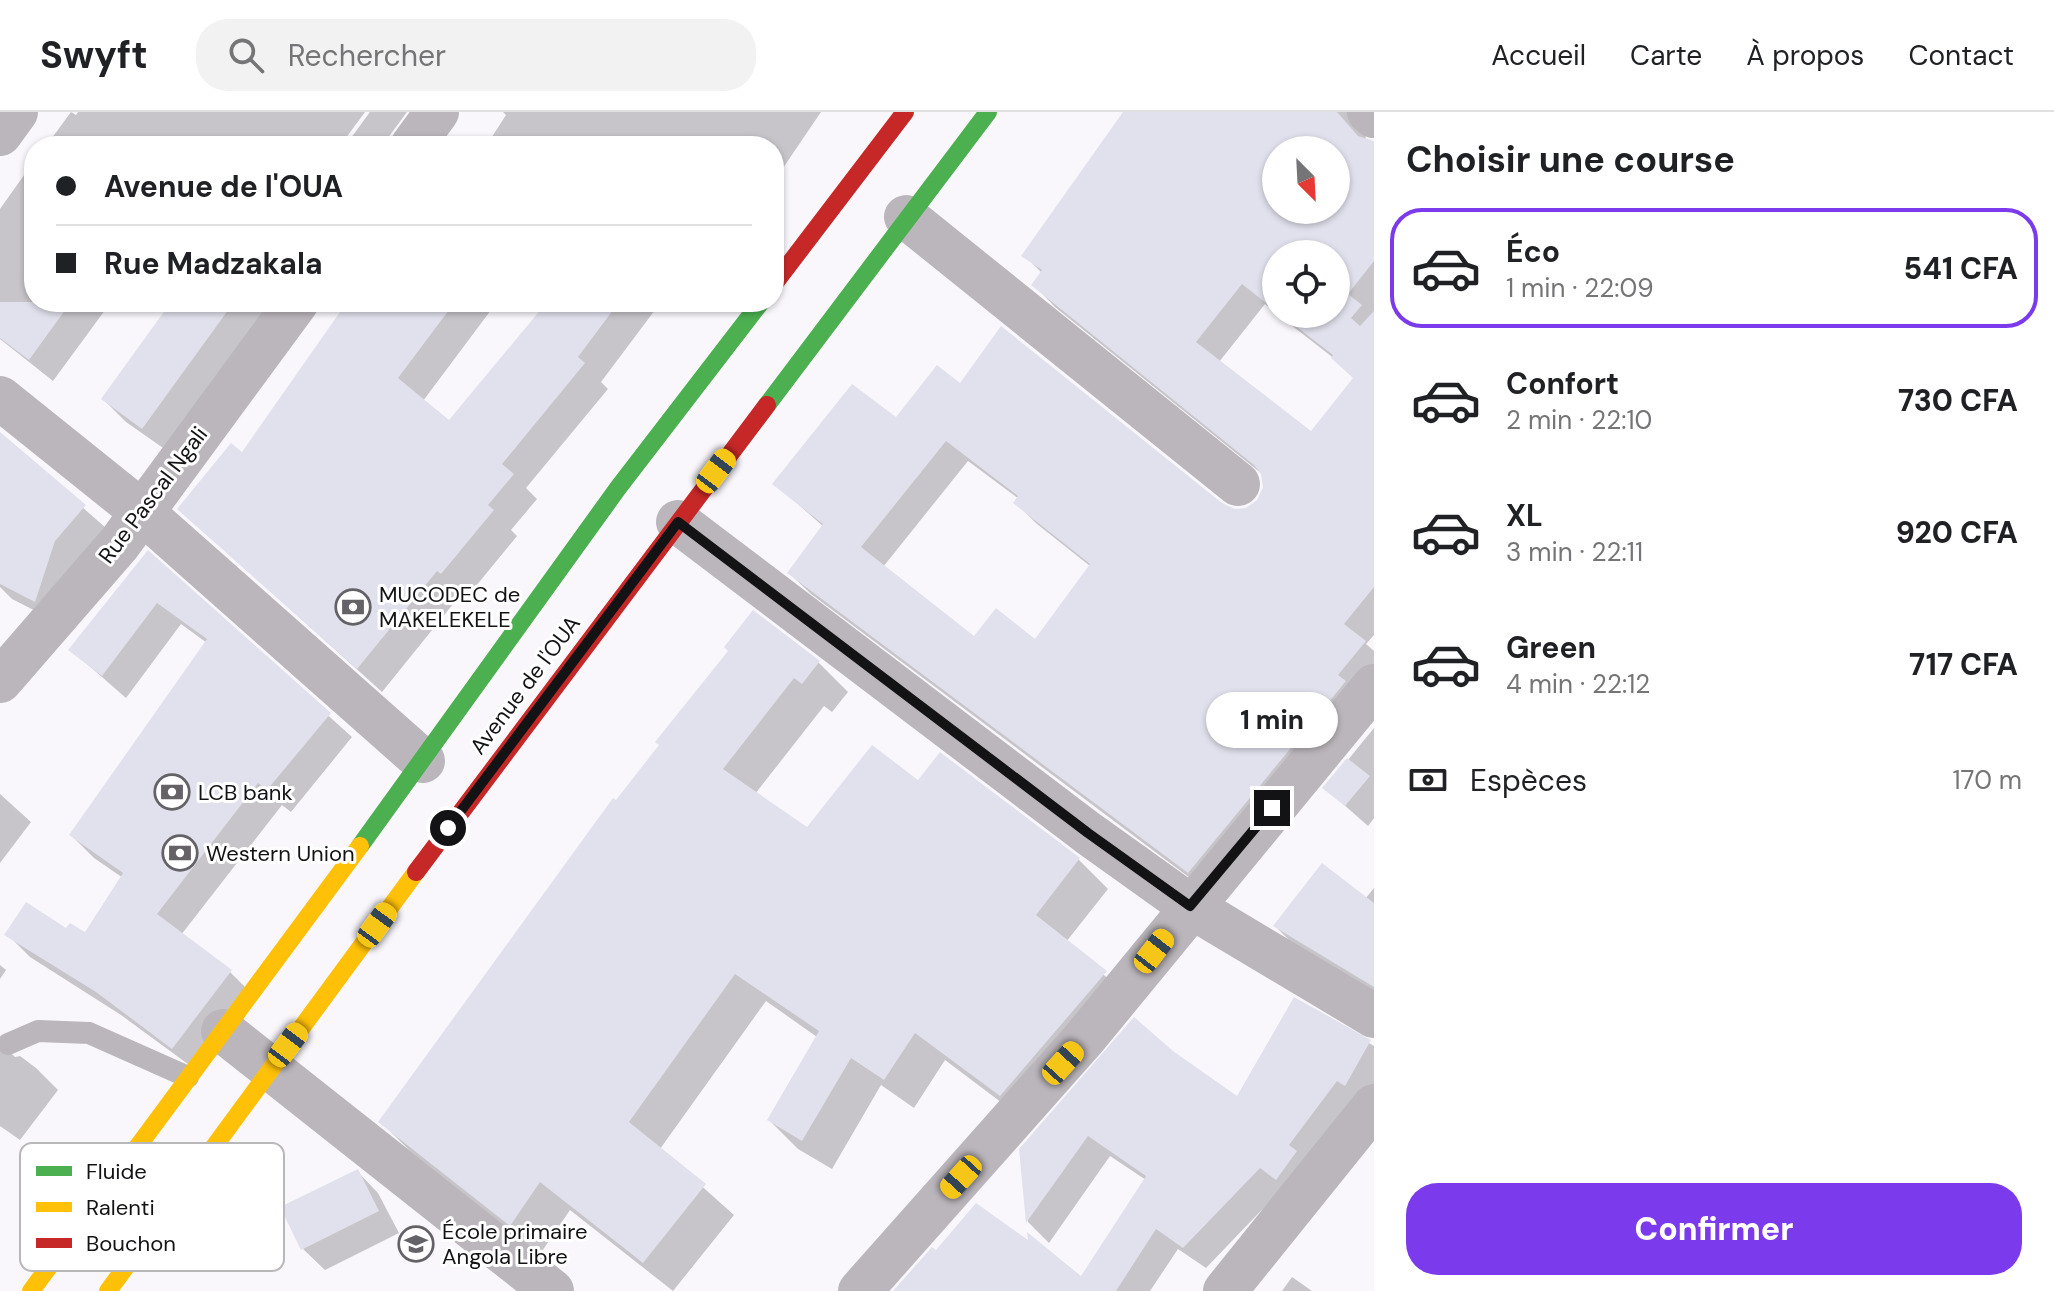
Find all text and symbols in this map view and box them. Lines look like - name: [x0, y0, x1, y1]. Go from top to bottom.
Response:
- search box: [196, 19, 756, 91]
- text: Swyft: [40, 30, 148, 80]
- icon: search: [224, 33, 268, 77]
- text: Rechercher: [288, 36, 446, 75]
- text: Accueil: [1491, 37, 1586, 74]
- text: Carte: [1630, 37, 1702, 74]
- text: À propos: [1746, 37, 1864, 74]
- text: Contact: [1908, 37, 2014, 74]
- north arrow: [1262, 136, 1350, 224]
- map controls: [1262, 136, 1350, 328]
- text: Choisir une course: [1406, 136, 1735, 183]
- text: Avenue de l'OUA: [104, 167, 343, 206]
- icon: car: [1410, 232, 1482, 304]
- text: Éco: [1506, 232, 1560, 271]
- button: locate: [1262, 240, 1350, 328]
- text: Rue Madzakala: [104, 244, 323, 283]
- text: 541 CFA: [1904, 249, 2018, 288]
- text: 1 min · 22:09: [1506, 271, 1654, 305]
- icon: car: [1410, 364, 1482, 436]
- text: Confort: [1506, 364, 1619, 403]
- text: 730 CFA: [1898, 381, 2018, 420]
- text: 2 min · 22:10: [1506, 403, 1652, 437]
- street label: Rue Pascal Ngali: [92, 421, 214, 569]
- car: [692, 445, 740, 497]
- icon: car: [1410, 496, 1482, 568]
- text: XL: [1506, 496, 1543, 535]
- text: 920 CFA: [1896, 513, 2018, 552]
- text: 3 min · 22:11: [1506, 535, 1643, 569]
- place label: MUCODEC de MAKELEKELE: [379, 580, 520, 634]
- bank icon: MUCODEC de MAKELEKELE: [334, 588, 372, 626]
- street label: Avenue de l'OUA: [463, 610, 587, 760]
- icon: car: [1410, 628, 1482, 700]
- text: Green: [1506, 628, 1596, 667]
- text: 717 CFA: [1909, 645, 2018, 684]
- text: 4 min · 22:12: [1506, 667, 1650, 701]
- callout: 1 min: [1206, 692, 1338, 748]
- text: 1 min: [1240, 703, 1304, 737]
- icon: cash: [1406, 758, 1450, 802]
- text: Espèces: [1470, 761, 1587, 800]
- text: 170 m: [1953, 763, 2022, 797]
- bank icon: LCB bank: [153, 773, 191, 811]
- place label: LCB bank: [198, 778, 293, 807]
- route end: [1254, 790, 1290, 826]
- route start: [430, 810, 466, 846]
- bank icon: Western Union: [161, 834, 199, 872]
- place label: Western Union: [206, 839, 355, 868]
- car: [353, 899, 401, 951]
- car: [1130, 925, 1178, 977]
- car: [264, 1019, 312, 1071]
- car: [1038, 1037, 1088, 1089]
- legend: [20, 1143, 284, 1271]
- car: [936, 1151, 986, 1203]
- text: Fluide: [86, 1157, 147, 1186]
- button: Confirmer: [1406, 1183, 2022, 1275]
- text: Ralenti: [86, 1193, 155, 1222]
- place label: École primaire Angola Libre: [442, 1217, 588, 1271]
- school or university icon: École primaire Angola Libre: [397, 1225, 435, 1263]
- text: Bouchon: [86, 1229, 176, 1258]

